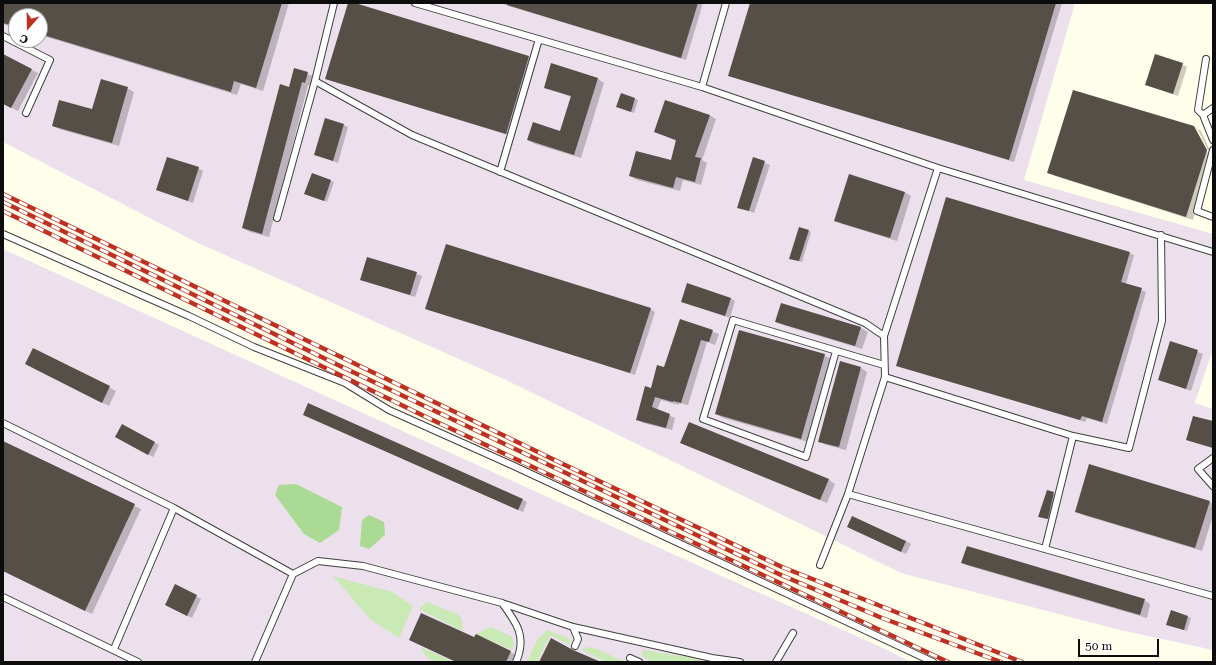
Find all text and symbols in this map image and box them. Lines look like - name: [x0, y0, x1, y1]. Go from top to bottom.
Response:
- north arrow: [8, 8, 48, 48]
- text: С: [18, 31, 30, 46]
- scale bar: [1080, 631, 1161, 657]
- text: 50 m: [1085, 639, 1112, 653]

